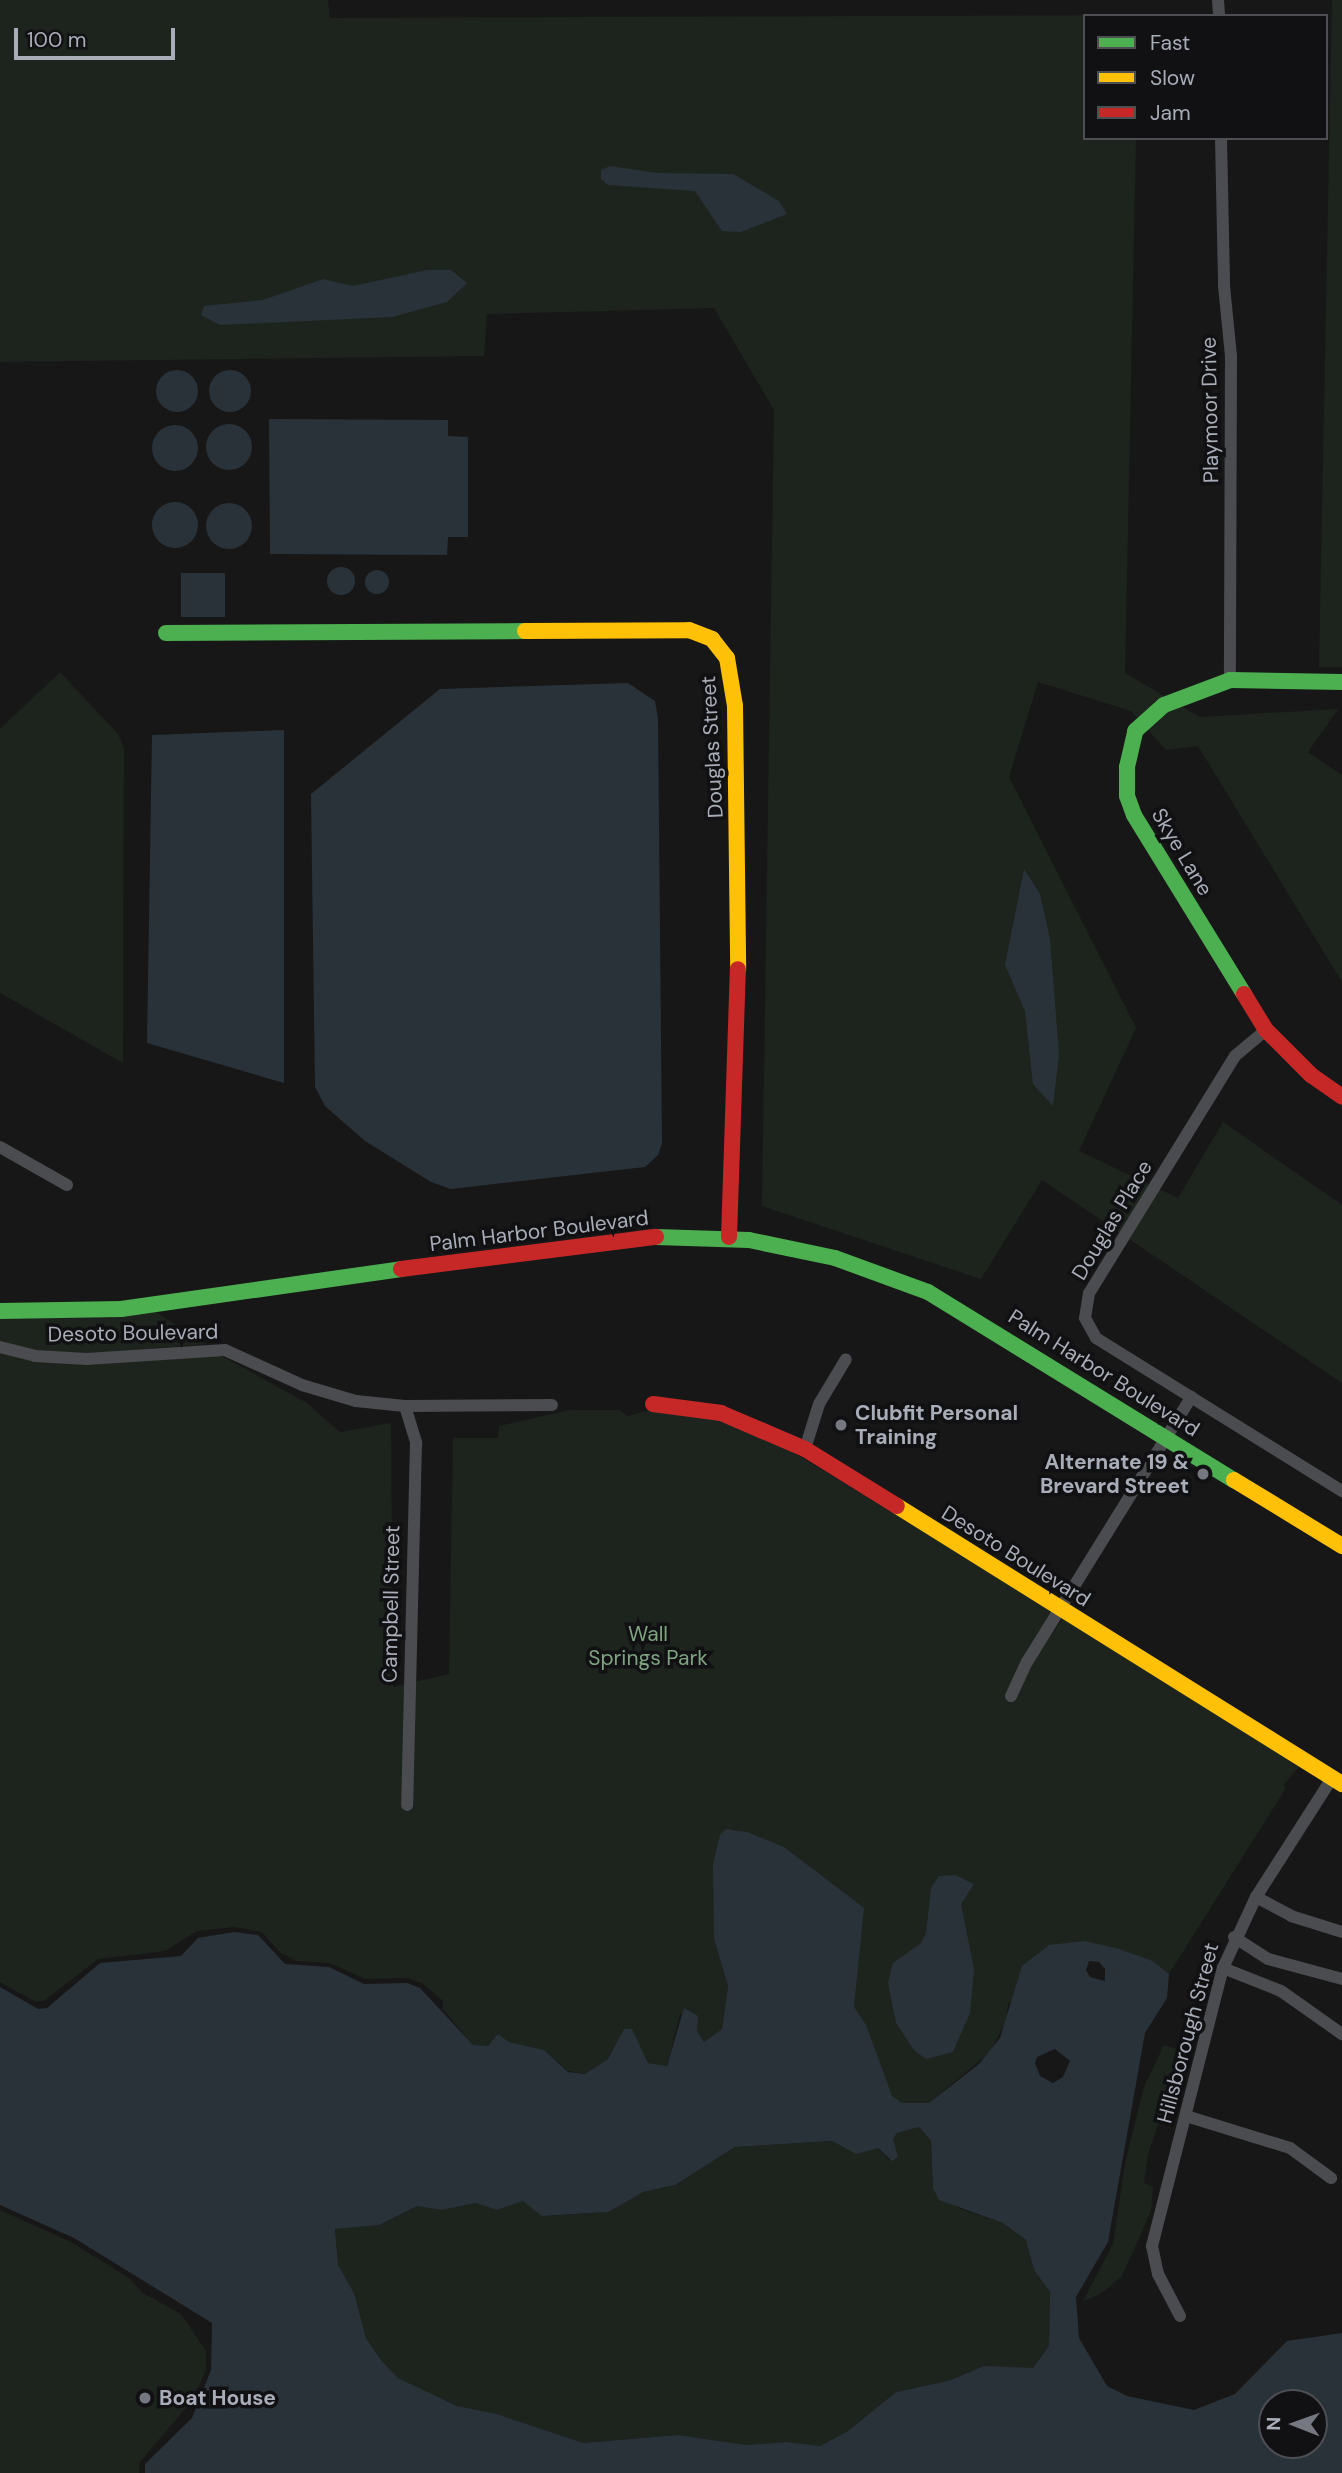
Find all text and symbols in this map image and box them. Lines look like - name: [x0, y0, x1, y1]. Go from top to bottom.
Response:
- scale bar: [18, 14, 178, 58]
- legend: [1083, 14, 1328, 140]
- text: 100 m: [27, 26, 87, 54]
- text: Fast: [1150, 29, 1190, 57]
- text: Slow: [1150, 64, 1195, 92]
- text: Jam: [1150, 99, 1191, 127]
- street label: Playmoor Drive: [1196, 337, 1224, 483]
- street label: Douglas Street: [696, 675, 728, 819]
- street label: Skye Lane: [1146, 804, 1218, 900]
- street label: Douglas Place: [1066, 1156, 1158, 1284]
- street label: Palm Harbor Boulevard: [428, 1205, 650, 1257]
- street label: Palm Harbor Boulevard: [1004, 1304, 1204, 1442]
- street label: Desoto Boulevard: [47, 1319, 219, 1347]
- place label: Clubfit Personal Training: [855, 1400, 1018, 1450]
- marker: Clubfit Personal Training: [833, 1417, 849, 1433]
- place label: Alternate 19 & Brevard Street: [1040, 1449, 1189, 1499]
- marker: Alternate 19 & Brevard Street: [1195, 1466, 1211, 1482]
- street label: Desoto Boulevard: [937, 1500, 1095, 1612]
- street label: Campbell Street: [377, 1525, 405, 1683]
- park label: Wall Springs Park: [588, 1621, 708, 1671]
- street label: Hillsborough Street: [1152, 1940, 1224, 2126]
- place label: Boat House: [159, 2385, 276, 2411]
- north arrow: [1258, 2389, 1328, 2459]
- marker: Boat House: [137, 2390, 153, 2406]
- text: N: [1261, 2417, 1286, 2431]

